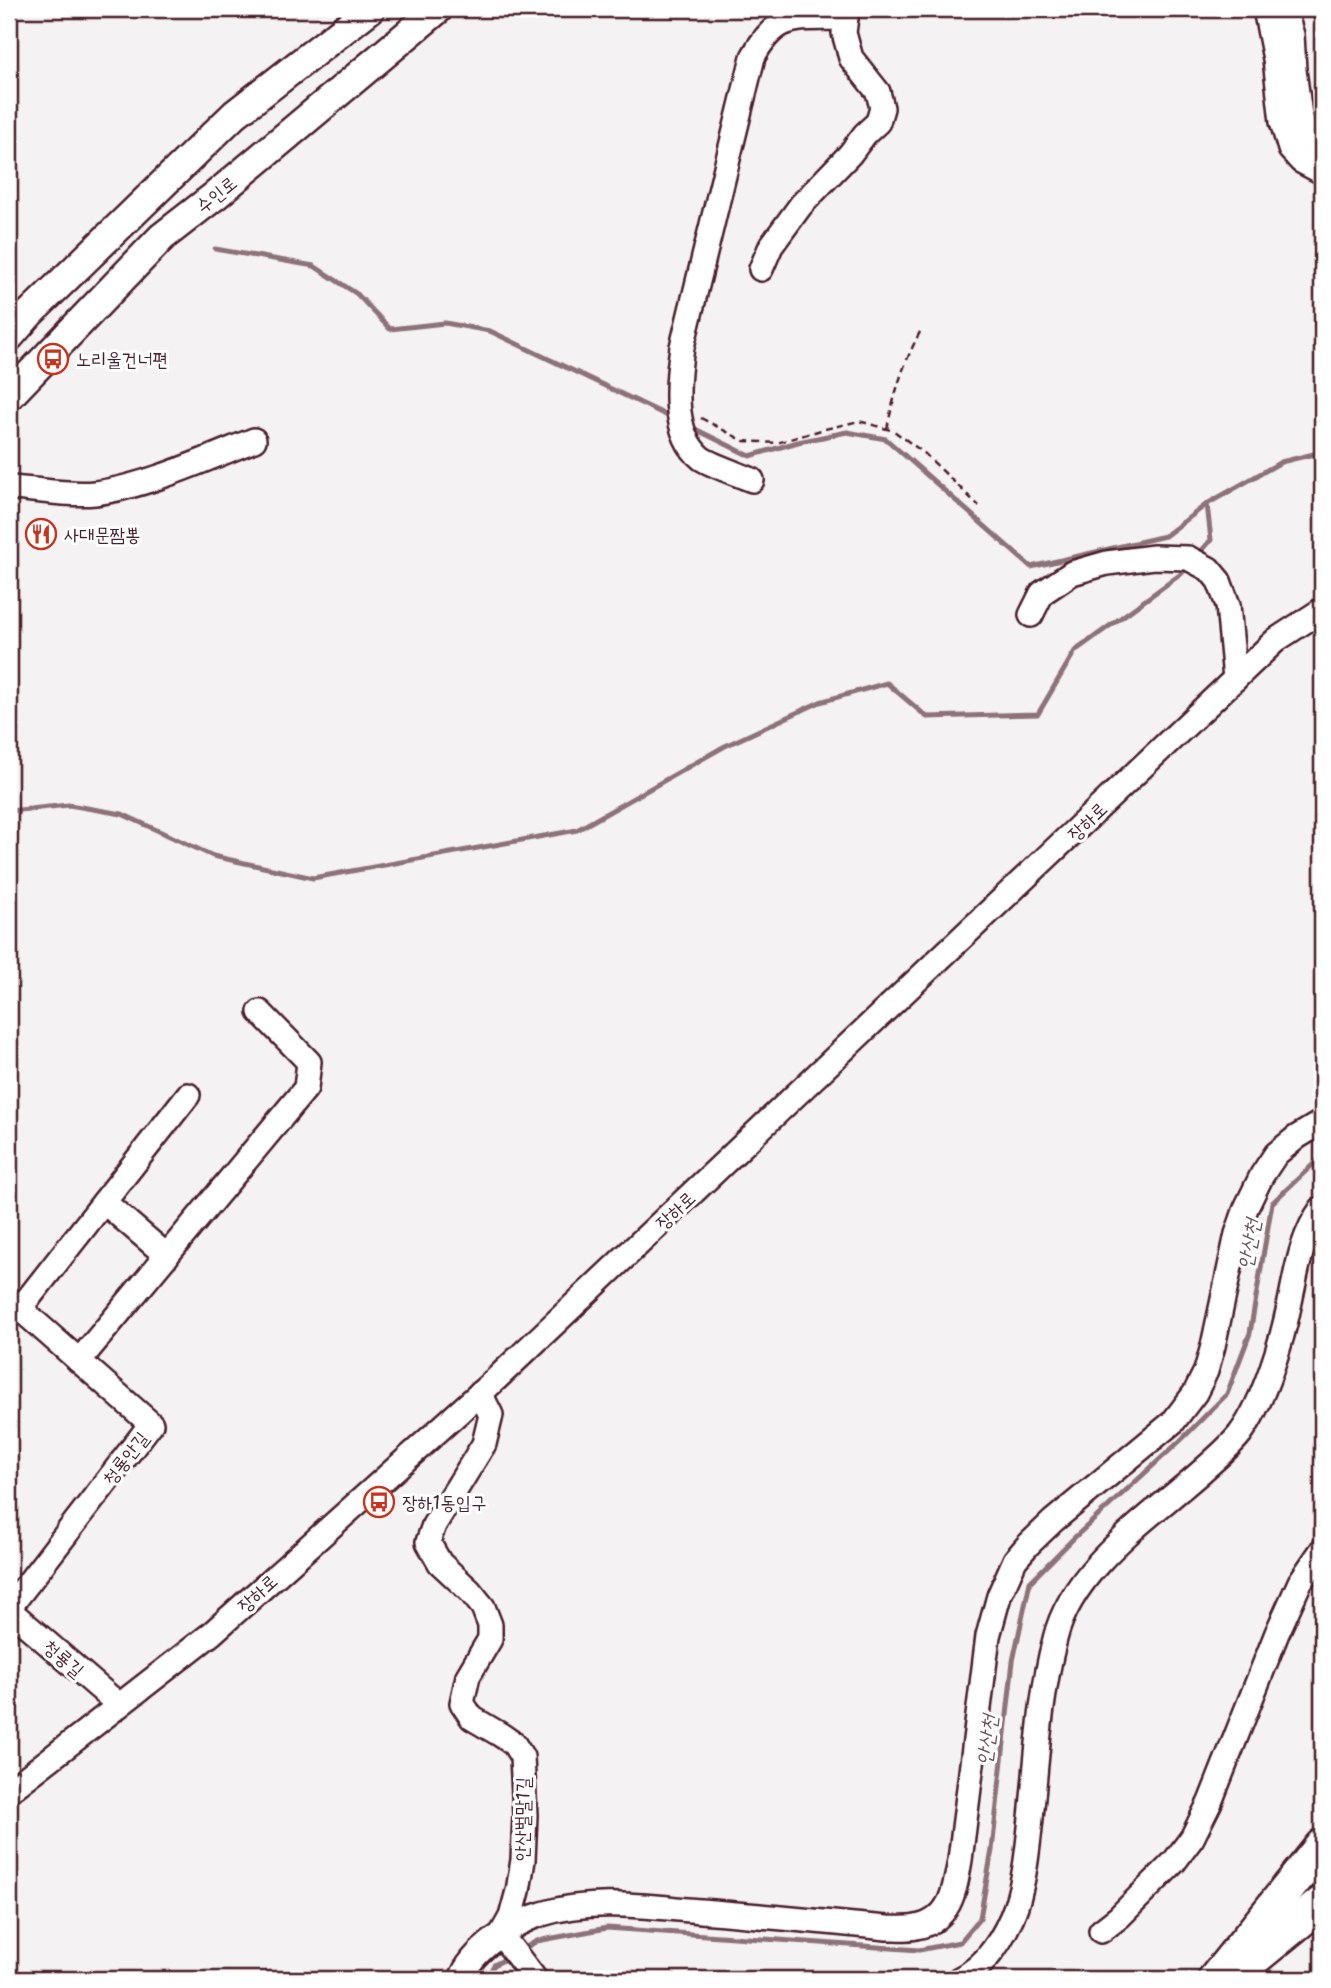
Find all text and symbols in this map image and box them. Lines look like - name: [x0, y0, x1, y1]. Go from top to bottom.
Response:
- street label: 수인로: [191, 170, 242, 219]
- bus stop icon: 노리울건너편: [36, 342, 70, 376]
- place label: 노리울건너편: [76, 347, 168, 372]
- restaurant icon: 사대문짬뽕: [24, 517, 58, 551]
- place label: 사대문짬뽕: [64, 522, 140, 547]
- street label: 장하로: [1062, 796, 1113, 846]
- street label: 장하로: [650, 1186, 701, 1235]
- water label: 안산천: [1231, 1215, 1268, 1271]
- street label: 청룡안길: [97, 1427, 154, 1490]
- bus stop icon: 장하1동입구: [362, 1485, 396, 1519]
- place label: 장하1동입구: [402, 1490, 486, 1515]
- street label: 장하로: [232, 1569, 283, 1618]
- street label: 청룡길: [38, 1634, 89, 1683]
- water label: 안산천: [970, 1711, 1004, 1767]
- street label: 안산벌말1길: [509, 1777, 536, 1861]

